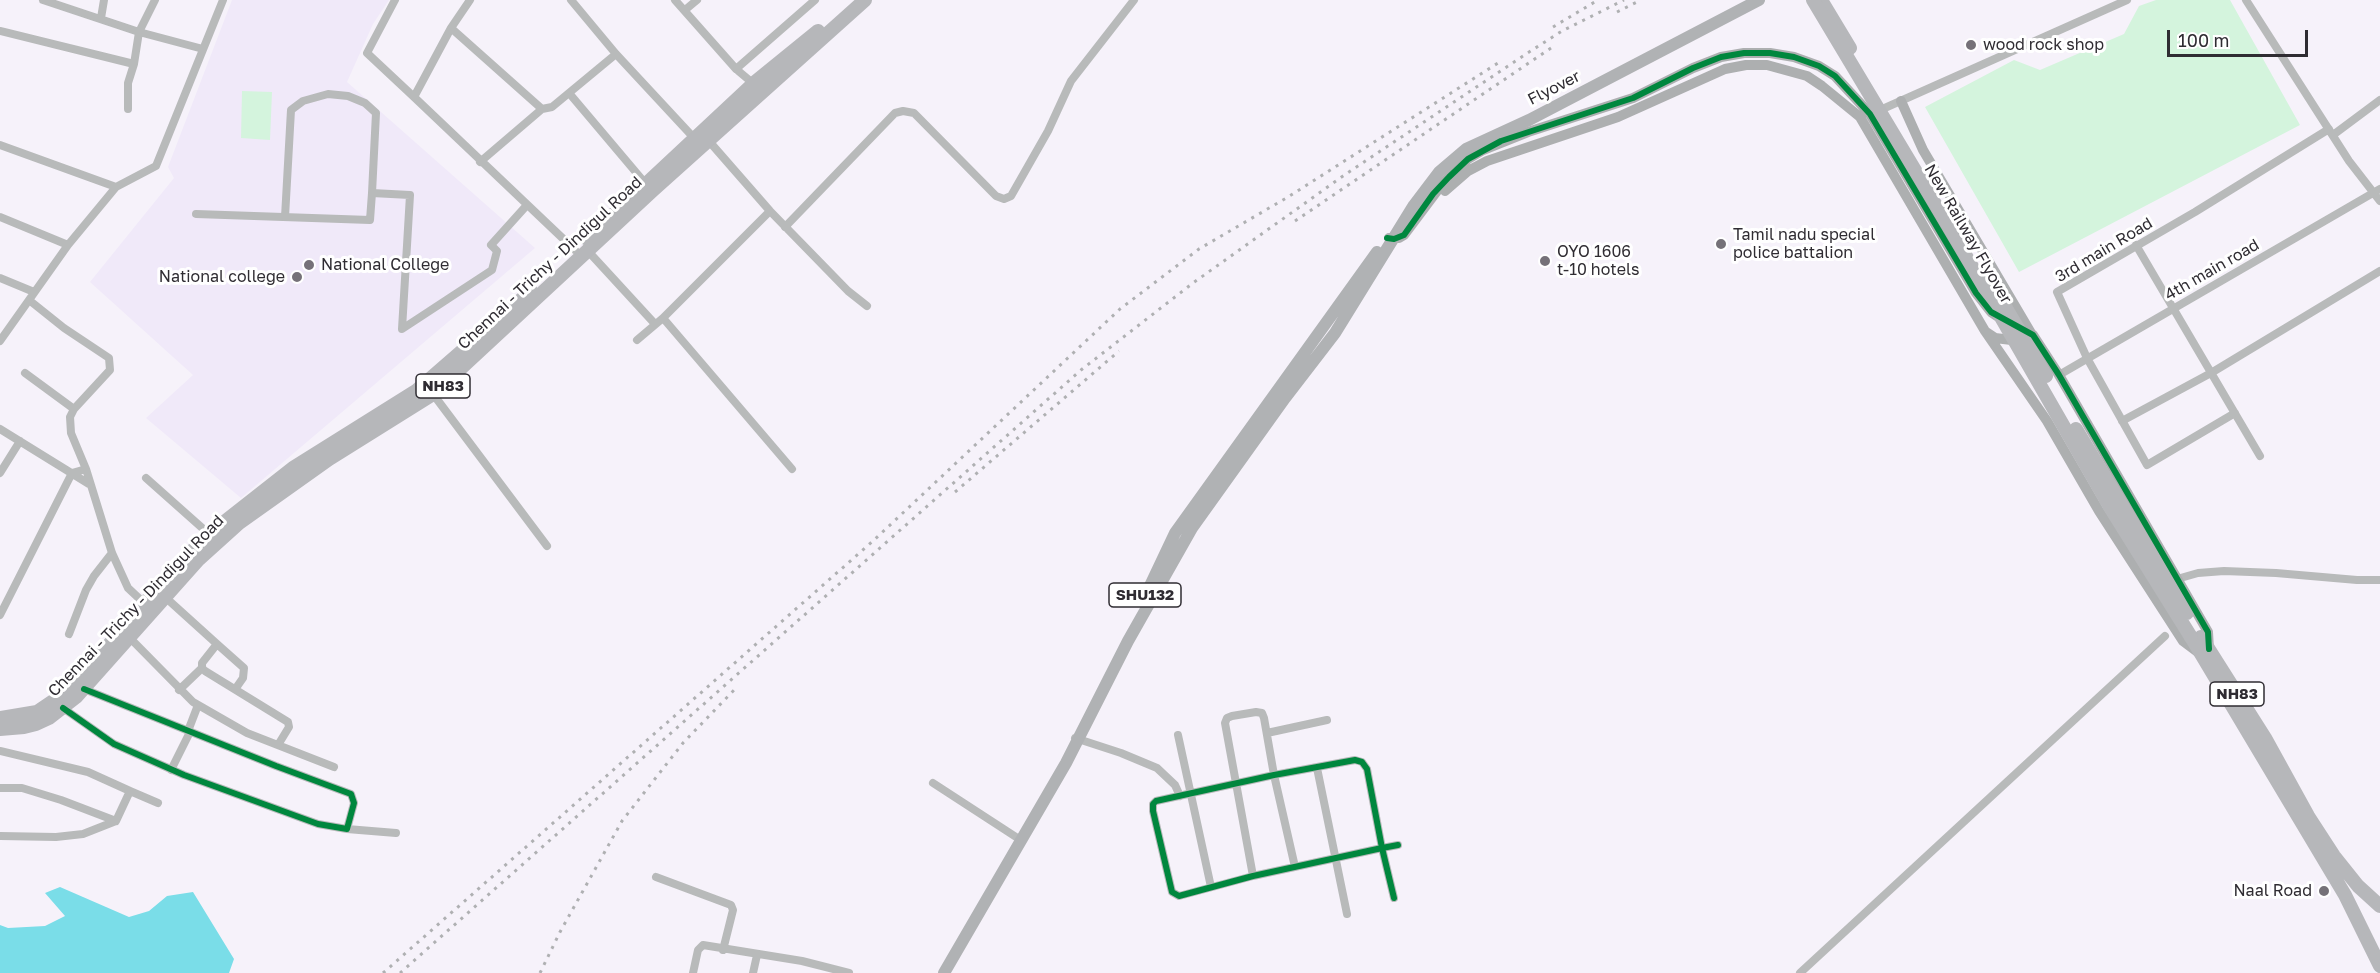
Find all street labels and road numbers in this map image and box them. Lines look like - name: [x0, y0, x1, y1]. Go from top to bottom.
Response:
- street label: Flyover: [1525, 67, 1583, 109]
- street label: New Railway Flyover: [1920, 161, 2016, 307]
- street label: Chennai - Trichy - Dindigul Road: [454, 173, 646, 353]
- street label: 3rd main Road: [2052, 213, 2156, 287]
- street label: 4th main road: [2161, 235, 2263, 305]
- road number: NH83: [416, 374, 470, 398]
- street label: Chennai - Trichy - Dindigul Road: [44, 511, 228, 701]
- road number: SHU132: [1109, 583, 1181, 607]
- road number: NH83: [2210, 682, 2264, 706]

